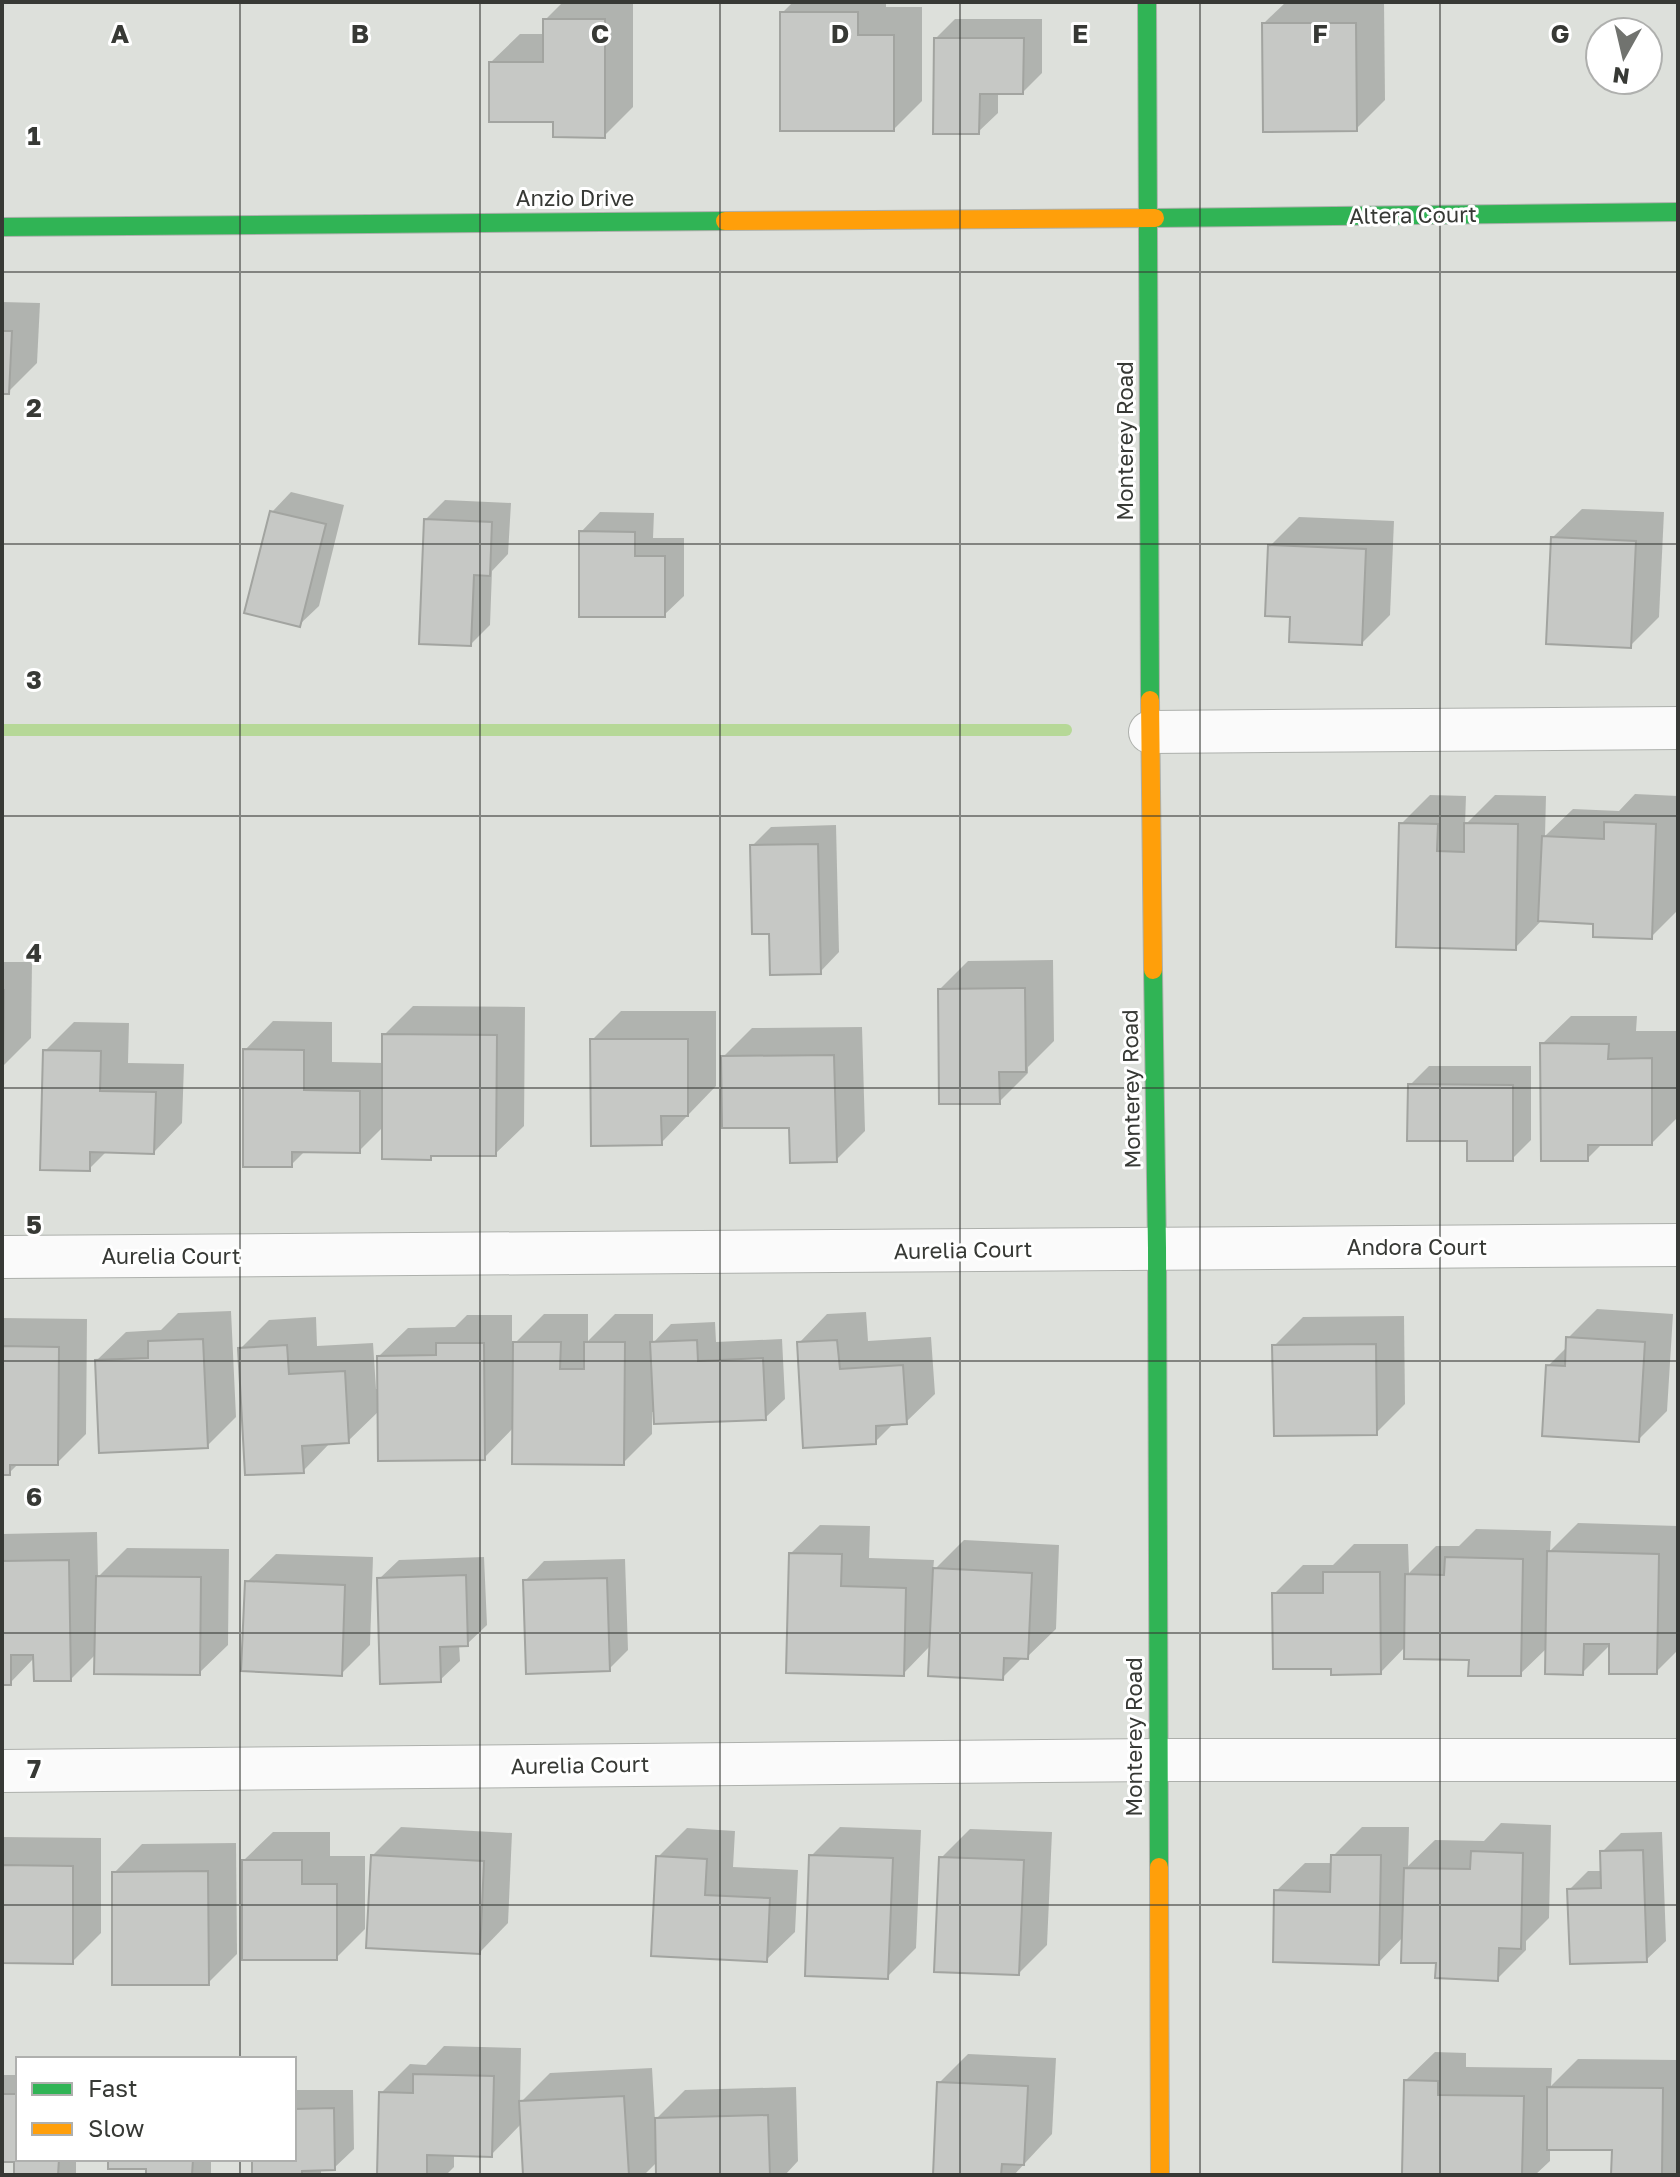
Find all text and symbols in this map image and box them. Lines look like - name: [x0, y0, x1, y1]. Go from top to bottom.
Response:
- north arrow: [1584, 16, 1664, 96]
- text: A: [111, 18, 130, 49]
- text: B: [351, 18, 369, 49]
- text: C: [591, 18, 609, 49]
- text: D: [831, 18, 849, 49]
- text: E: [1072, 18, 1088, 49]
- text: F: [1312, 18, 1328, 49]
- text: G: [1550, 18, 1570, 49]
- text: N: [1611, 62, 1631, 91]
- text: 1: [27, 120, 41, 151]
- street label: Anzio Drive: [516, 184, 634, 211]
- street label: Altera Court: [1349, 200, 1477, 229]
- street label: Monterey Road: [1111, 361, 1138, 521]
- text: 2: [26, 392, 42, 423]
- text: 3: [26, 664, 42, 695]
- text: 4: [26, 937, 42, 968]
- street label: Monterey Road: [1116, 1009, 1145, 1169]
- text: 5: [26, 1209, 42, 1240]
- street label: Andora Court: [1347, 1233, 1487, 1260]
- street label: Aurelia Court: [893, 1235, 1033, 1264]
- street label: Aurelia Court: [102, 1242, 240, 1269]
- text: 6: [26, 1481, 42, 1512]
- street label: Monterey Road: [1120, 1657, 1147, 1817]
- street label: Aurelia Court: [510, 1750, 650, 1779]
- text: 7: [27, 1753, 41, 1784]
- legend: [16, 2057, 296, 2161]
- text: Fast: [88, 2073, 138, 2102]
- text: Slow: [88, 2113, 144, 2142]

